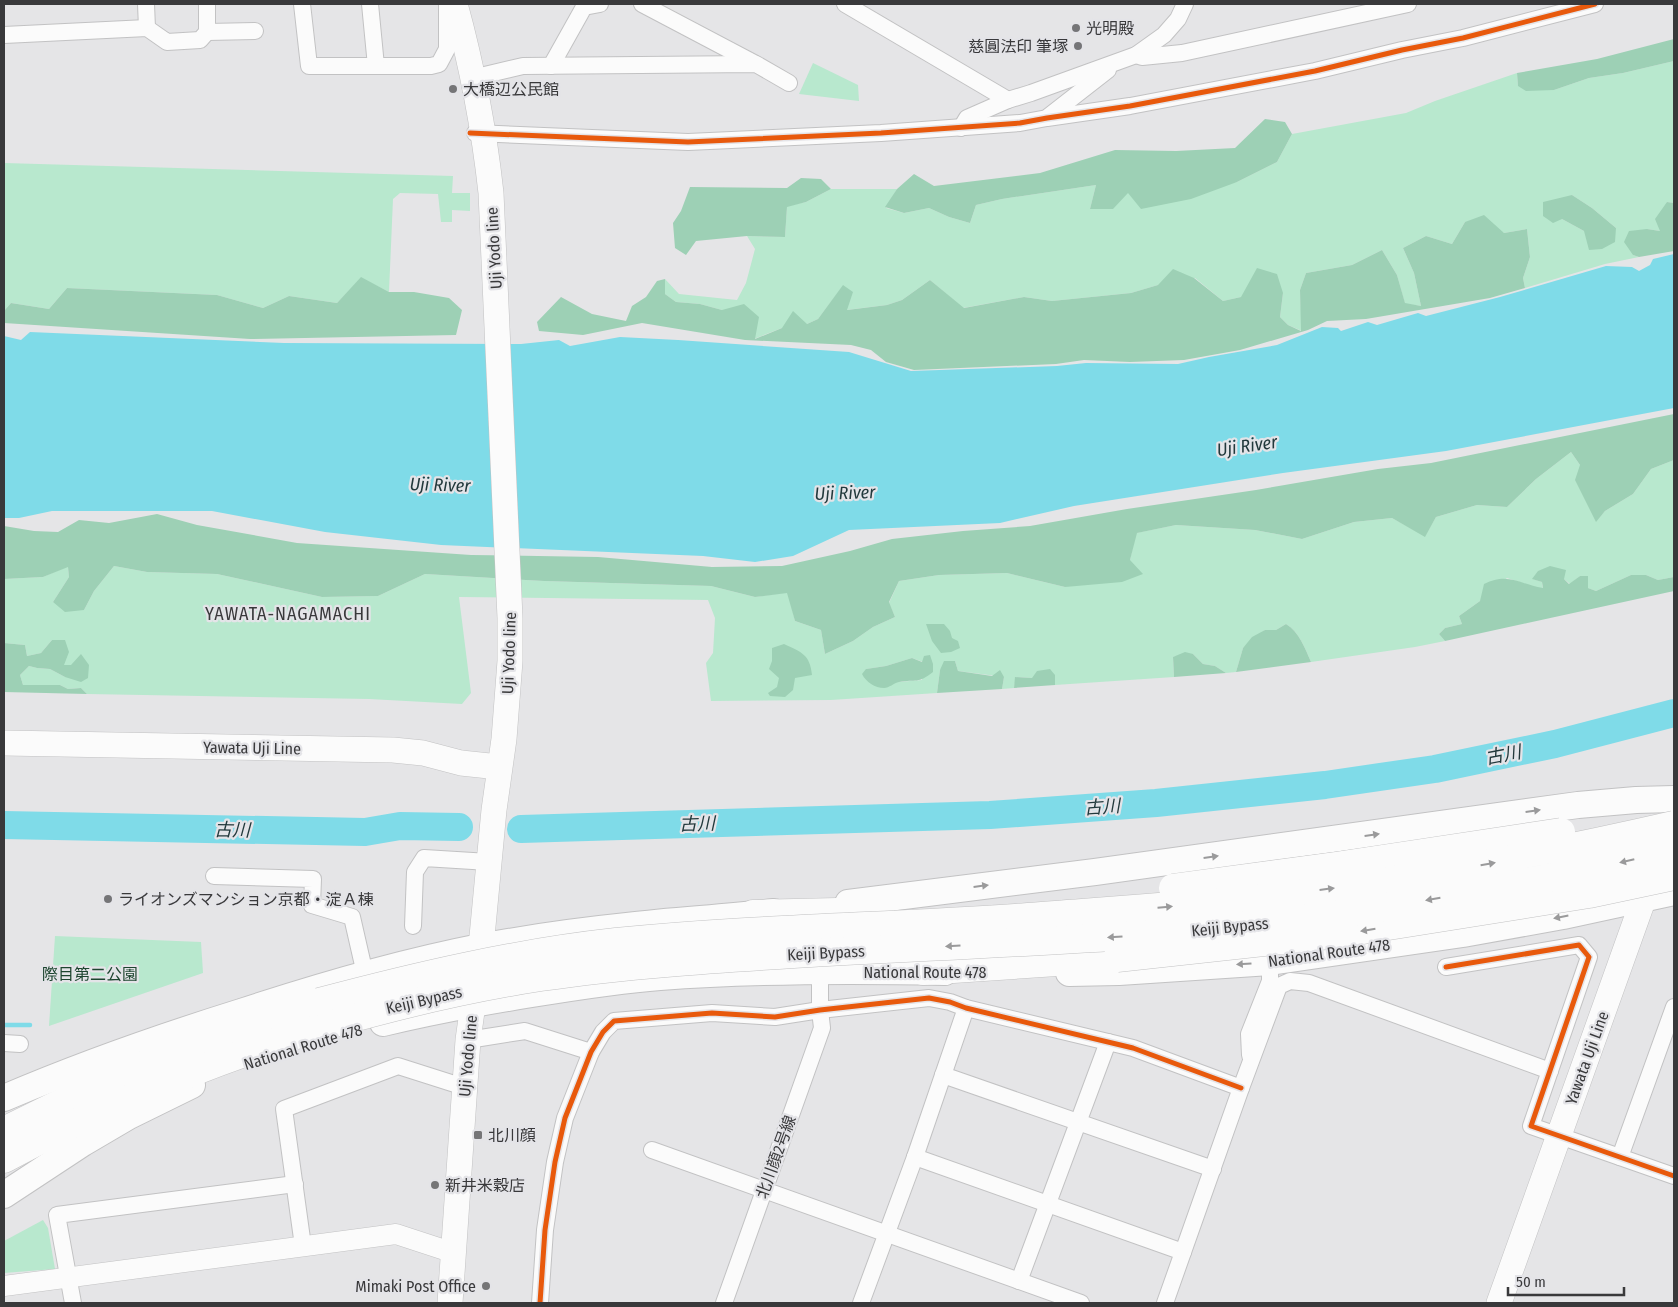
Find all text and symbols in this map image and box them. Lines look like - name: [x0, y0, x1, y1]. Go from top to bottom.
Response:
- place label: 光明殿: [1086, 19, 1134, 38]
- marker: 光明殿: [1070, 22, 1082, 34]
- place label: 慈圓法印 筆塚: [968, 37, 1068, 56]
- marker: 慈圓法印 筆塚: [1072, 40, 1084, 52]
- place label: 大橋辺公民館: [463, 80, 559, 99]
- marker: 大橋辺公民館: [447, 83, 459, 95]
- street label: Uji Yodo line: [482, 206, 506, 289]
- water label: Uji River: [1215, 431, 1279, 461]
- water label: Uji River: [409, 473, 472, 497]
- water label: Uji River: [814, 481, 877, 505]
- district label: YAWATA-NAGAMACHI: [205, 603, 371, 625]
- street label: Uji Yodo line: [498, 612, 520, 694]
- street label: Yawata Uji Line: [203, 738, 301, 758]
- water label: 古川: [1483, 740, 1525, 769]
- water label: 古川: [1083, 795, 1123, 819]
- one-way arrow: [1525, 807, 1541, 815]
- water label: 古川: [679, 812, 717, 836]
- water label: 古川: [214, 819, 252, 841]
- one-way arrow: [1365, 830, 1381, 838]
- one-way arrow: [1203, 852, 1219, 860]
- one-way arrow: [1619, 857, 1634, 865]
- one-way arrow: [1480, 860, 1496, 868]
- one-way arrow: [973, 882, 989, 890]
- one-way arrow: [1319, 885, 1335, 893]
- place label: ライオンズマンション京都・淀Ａ棟: [118, 890, 374, 909]
- marker: ライオンズマンション京都・淀Ａ棟: [102, 893, 114, 905]
- one-way arrow: [1425, 895, 1441, 903]
- one-way arrow: [1158, 902, 1174, 910]
- street label: Keiji Bypass: [1190, 913, 1270, 940]
- one-way arrow: [1552, 913, 1568, 921]
- one-way arrow: [1359, 926, 1375, 934]
- one-way arrow: [1107, 933, 1123, 941]
- street label: National Route 478: [1267, 935, 1391, 971]
- street label: Keiji Bypass: [787, 941, 865, 965]
- one-way arrow: [945, 943, 961, 951]
- one-way arrow: [1236, 960, 1252, 968]
- street label: National Route 478: [864, 963, 986, 982]
- park label: 際目第二公園: [42, 965, 138, 984]
- street label: Keiji Bypass: [384, 982, 464, 1018]
- street label: Yawata Uji Line: [1561, 1009, 1613, 1107]
- street label: Uji Yodo line: [455, 1014, 481, 1098]
- street label: National Route 478: [241, 1020, 365, 1074]
- street label: 北川顔2号線: [752, 1113, 800, 1201]
- place label: 北川顔: [488, 1126, 536, 1145]
- marker: 北川顔: [472, 1129, 484, 1141]
- place label: 新井米穀店: [445, 1176, 525, 1195]
- marker: 新井米穀店: [429, 1179, 441, 1191]
- scale bar: [1508, 1264, 1624, 1296]
- text: 50 m: [1516, 1273, 1546, 1291]
- place label: Mimaki Post Office: [355, 1277, 476, 1296]
- marker: Mimaki Post Office: [480, 1280, 492, 1292]

